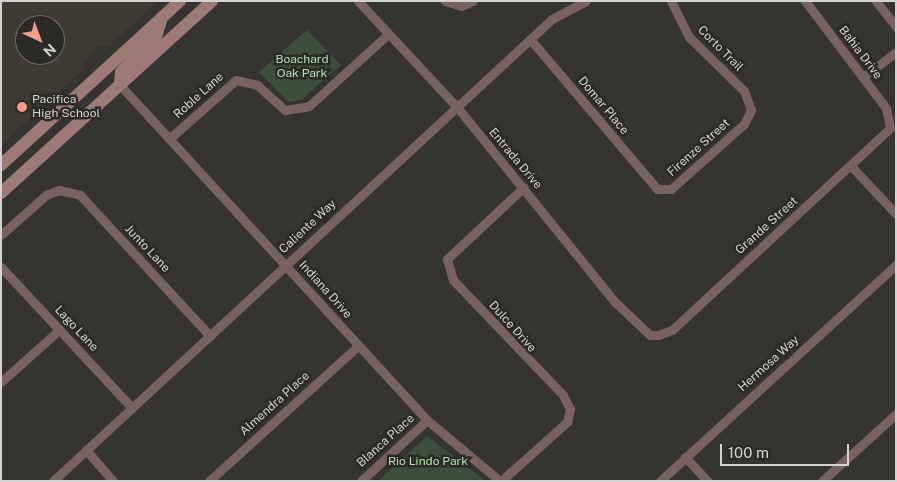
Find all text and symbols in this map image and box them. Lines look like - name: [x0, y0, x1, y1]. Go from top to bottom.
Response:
- north arrow: [15, 15, 65, 65]
- street label: Corto Trail: [694, 23, 746, 75]
- street label: Bahia Drive: [835, 24, 885, 82]
- text: N: [40, 41, 59, 60]
- park label: Boachard Oak Park: [275, 53, 329, 81]
- street label: Roble Lane: [171, 70, 227, 122]
- street label: Domar Place: [575, 74, 631, 138]
- place label: Pacifica High School: [32, 93, 100, 121]
- marker: Pacifica High School: [16, 101, 28, 113]
- street label: Firenze Street: [665, 116, 733, 180]
- street label: Entrada Drive: [485, 126, 545, 192]
- street label: Grande Street: [733, 194, 801, 258]
- street label: Caliente Way: [276, 197, 340, 257]
- street label: Junto Lane: [121, 222, 173, 276]
- street label: Indiana Drive: [295, 258, 355, 322]
- street label: Dulce Drive: [485, 299, 539, 355]
- street label: Lago Lane: [51, 303, 101, 355]
- street label: Hermosa Way: [736, 333, 802, 395]
- street label: Almendra Place: [237, 369, 313, 439]
- street label: Blanca Place: [354, 411, 418, 471]
- scale bar: [722, 434, 851, 466]
- text: 100 m: [728, 444, 769, 461]
- park label: Rio Lindo Park: [388, 455, 468, 469]

